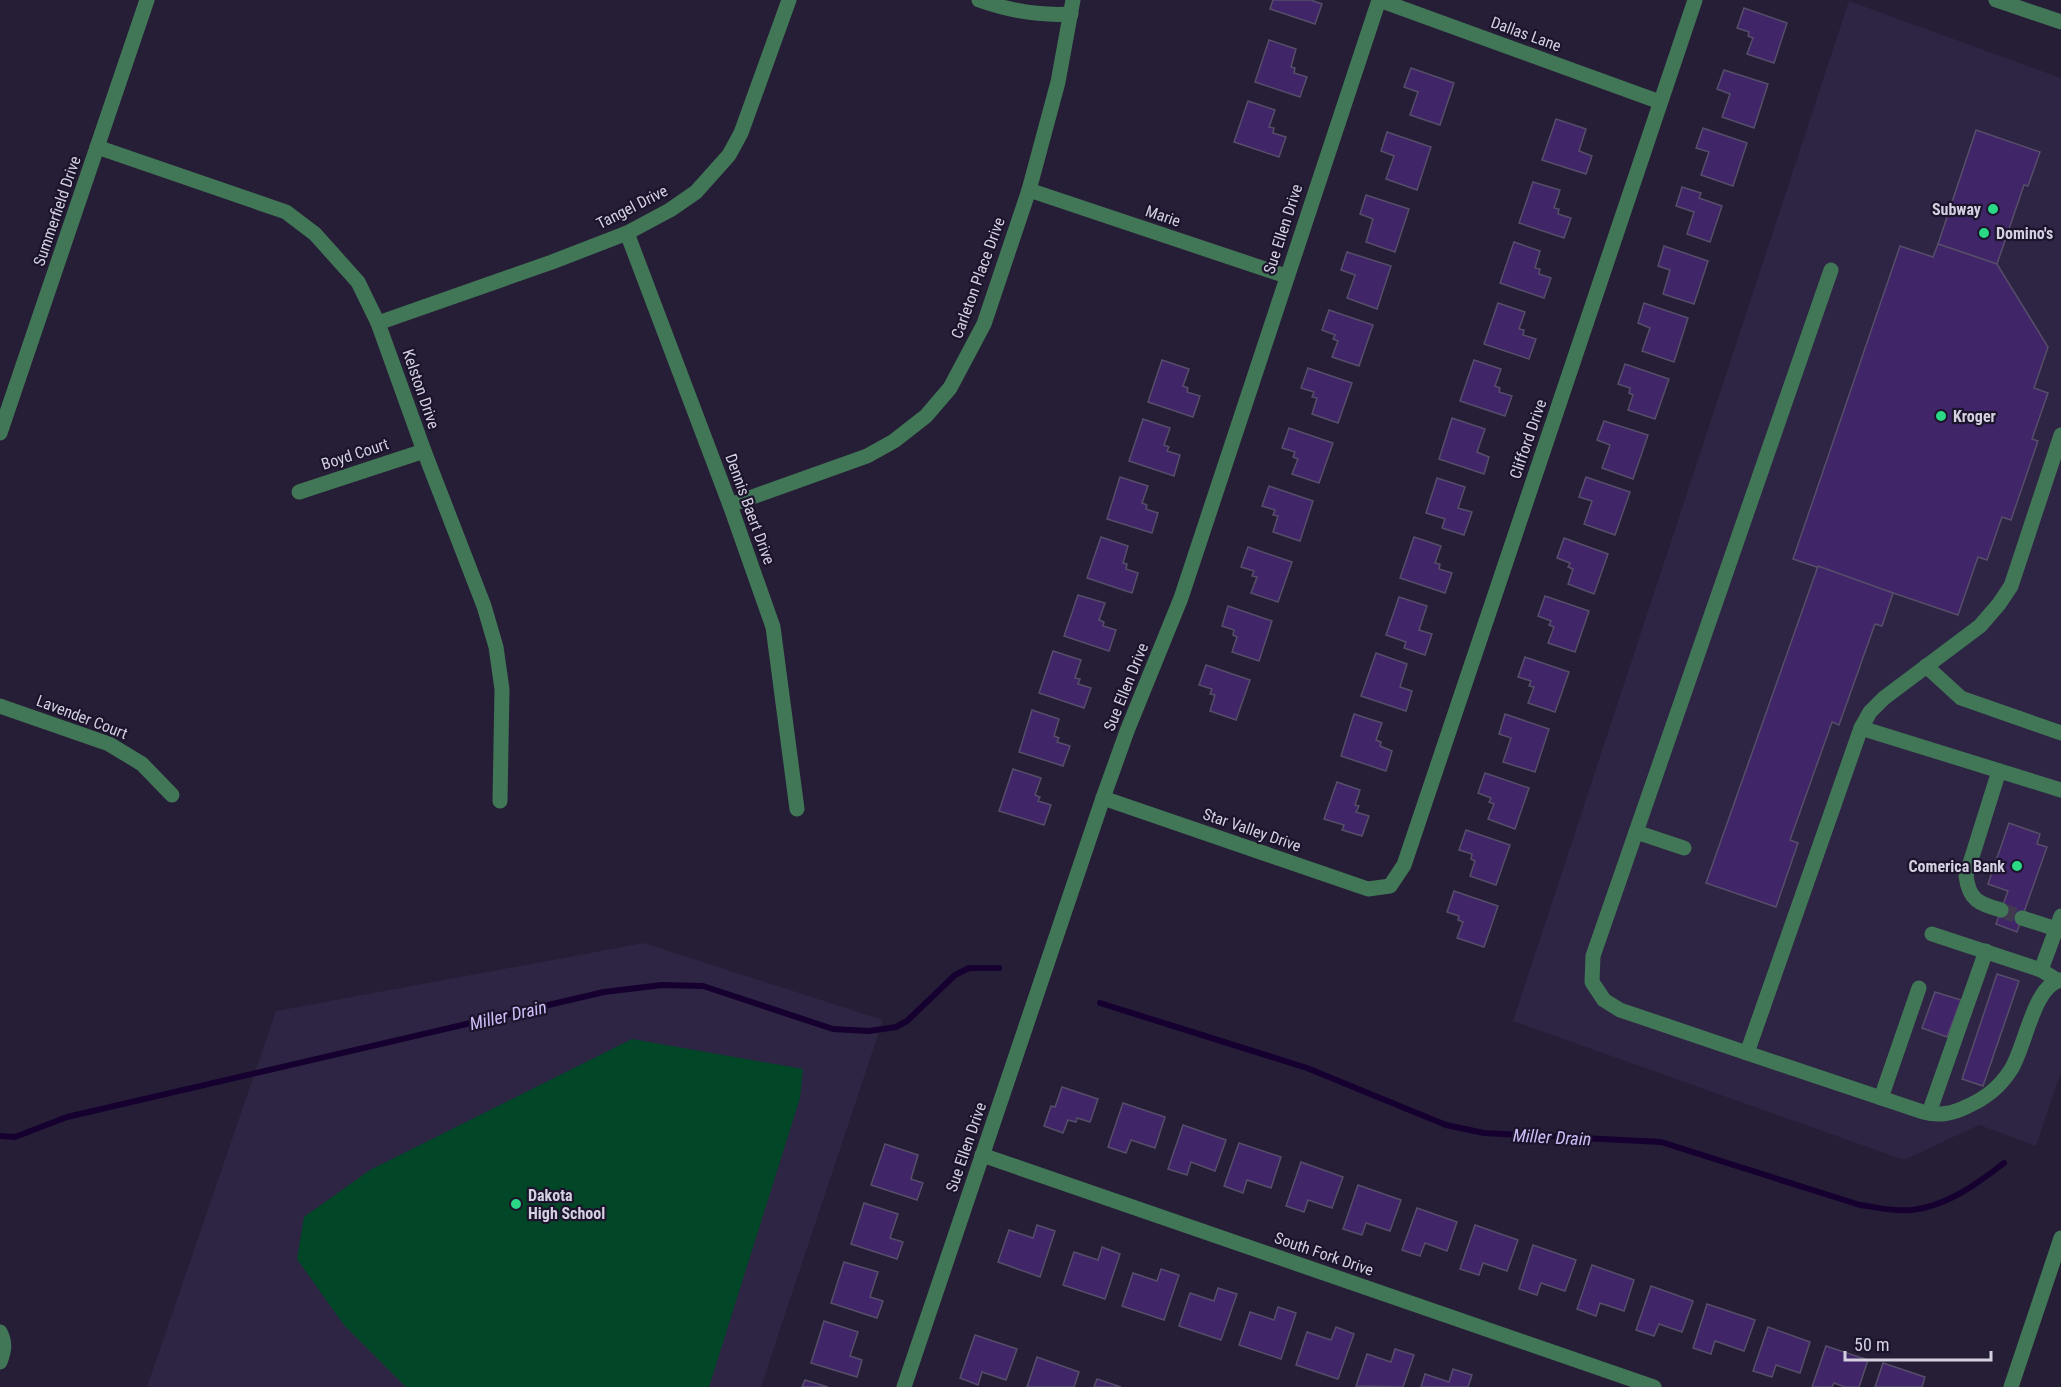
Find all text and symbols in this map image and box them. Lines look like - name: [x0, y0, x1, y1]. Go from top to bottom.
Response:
- street label: Dallas Lane: [1488, 13, 1564, 55]
- street label: Summerfield Drive: [29, 154, 85, 268]
- street label: Tangel Drive: [593, 181, 671, 233]
- street label: Sue Ellen Drive: [1260, 182, 1306, 276]
- place label: Subway: [1932, 200, 1981, 219]
- street label: Marie: [1143, 201, 1183, 231]
- marker: Subway: [1986, 202, 2000, 216]
- street label: Carleton Place Drive: [947, 215, 1009, 341]
- place label: Domino's: [1996, 224, 2053, 243]
- marker: Domino's: [1977, 226, 1991, 240]
- street label: Kelston Drive: [399, 347, 443, 431]
- street label: Clifford Drive: [1506, 397, 1550, 481]
- place label: Kroger: [1953, 407, 1996, 426]
- marker: Kroger: [1934, 409, 1948, 423]
- street label: Boyd Court: [319, 434, 391, 474]
- street label: Dennis Baert Drive: [721, 451, 779, 567]
- street label: Sue Ellen Drive: [1100, 640, 1152, 734]
- street label: Lavender Court: [34, 691, 130, 743]
- street label: Star Valley Drive: [1200, 804, 1304, 856]
- place label: Comerica Bank: [1908, 857, 2005, 876]
- marker: Comerica Bank: [2010, 859, 2024, 873]
- water label: Miller Drain: [467, 996, 549, 1034]
- street label: Sue Ellen Drive: [942, 1100, 990, 1194]
- water label: Miller Drain: [1512, 1124, 1592, 1150]
- place label: Dakota High School: [528, 1186, 605, 1223]
- marker: Dakota High School: [509, 1197, 523, 1211]
- street label: South Fork Drive: [1272, 1228, 1376, 1280]
- scale bar: [1845, 1324, 1990, 1362]
- text: 50 m: [1854, 1334, 1889, 1355]

